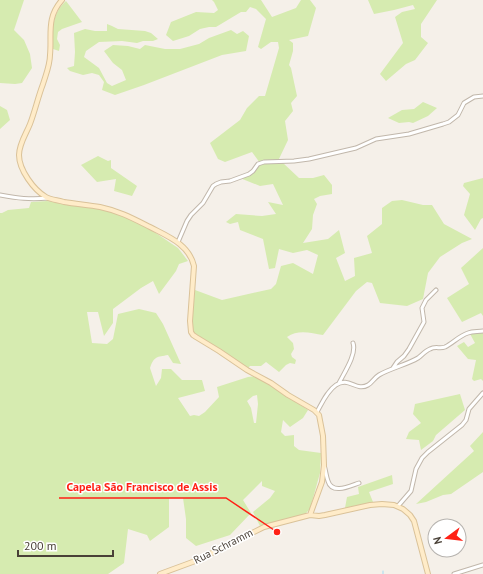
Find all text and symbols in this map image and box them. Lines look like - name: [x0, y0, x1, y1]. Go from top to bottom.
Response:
- callout: Capela São Francisco de Assis: [59, 474, 226, 498]
- text: Capela São Francisco de Assis: [67, 479, 217, 494]
- north arrow: [427, 518, 467, 558]
- street label: Rua Schramm: [191, 525, 255, 567]
- scale bar: [18, 532, 113, 558]
- text: N: [430, 535, 445, 546]
- text: 200 m: [24, 538, 57, 553]

